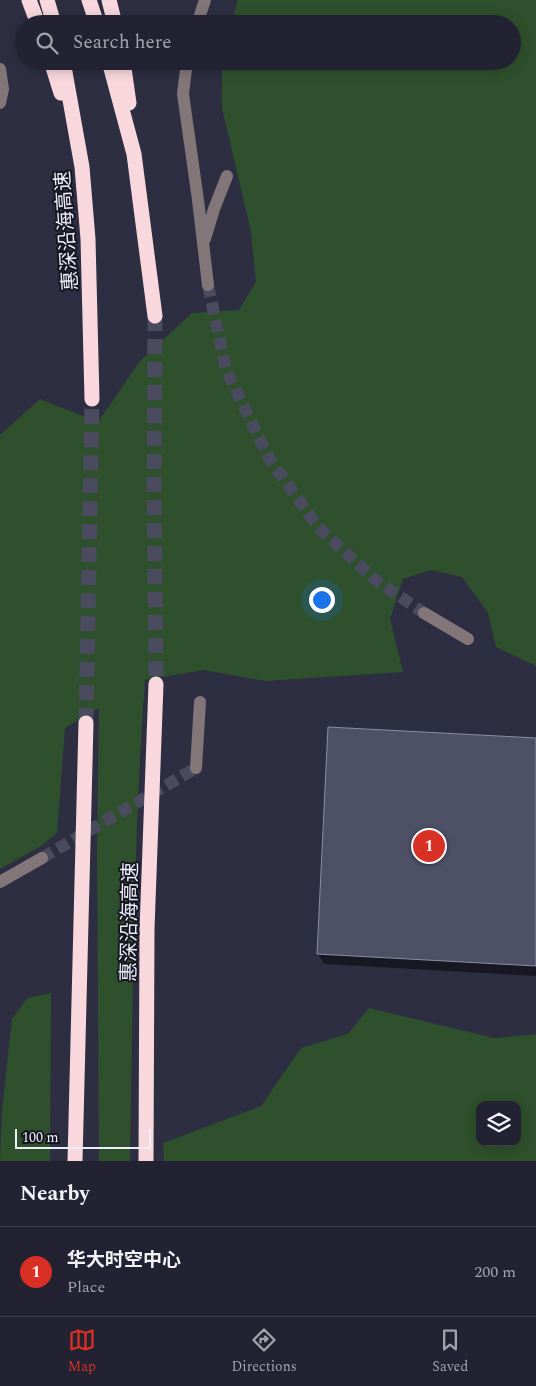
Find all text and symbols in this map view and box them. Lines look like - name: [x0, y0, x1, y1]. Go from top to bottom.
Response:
- search box: [15, 15, 521, 70]
- text: Search here: [73, 28, 172, 57]
- icon: search: [33, 29, 61, 57]
- street label: 惠深沿海高速: [48, 170, 86, 292]
- your location: [309, 587, 335, 613]
- pin: 1: [413, 827, 445, 865]
- street label: 惠深沿海高速: [114, 862, 146, 982]
- map controls: [476, 1101, 521, 1146]
- button: layers: [476, 1101, 521, 1146]
- scale bar: [15, 1126, 151, 1149]
- text: 100 m: [22, 1127, 59, 1148]
- text: Nearby: [20, 1178, 90, 1210]
- text: 华大时空中心: [67, 1246, 181, 1275]
- text: 1: [32, 1260, 40, 1284]
- text: 200 m: [474, 1260, 516, 1284]
- text: Place: [67, 1275, 105, 1299]
- tab: Map: [68, 1326, 96, 1377]
- tab: Directions: [231, 1326, 297, 1377]
- tab: Saved: [432, 1326, 468, 1377]

